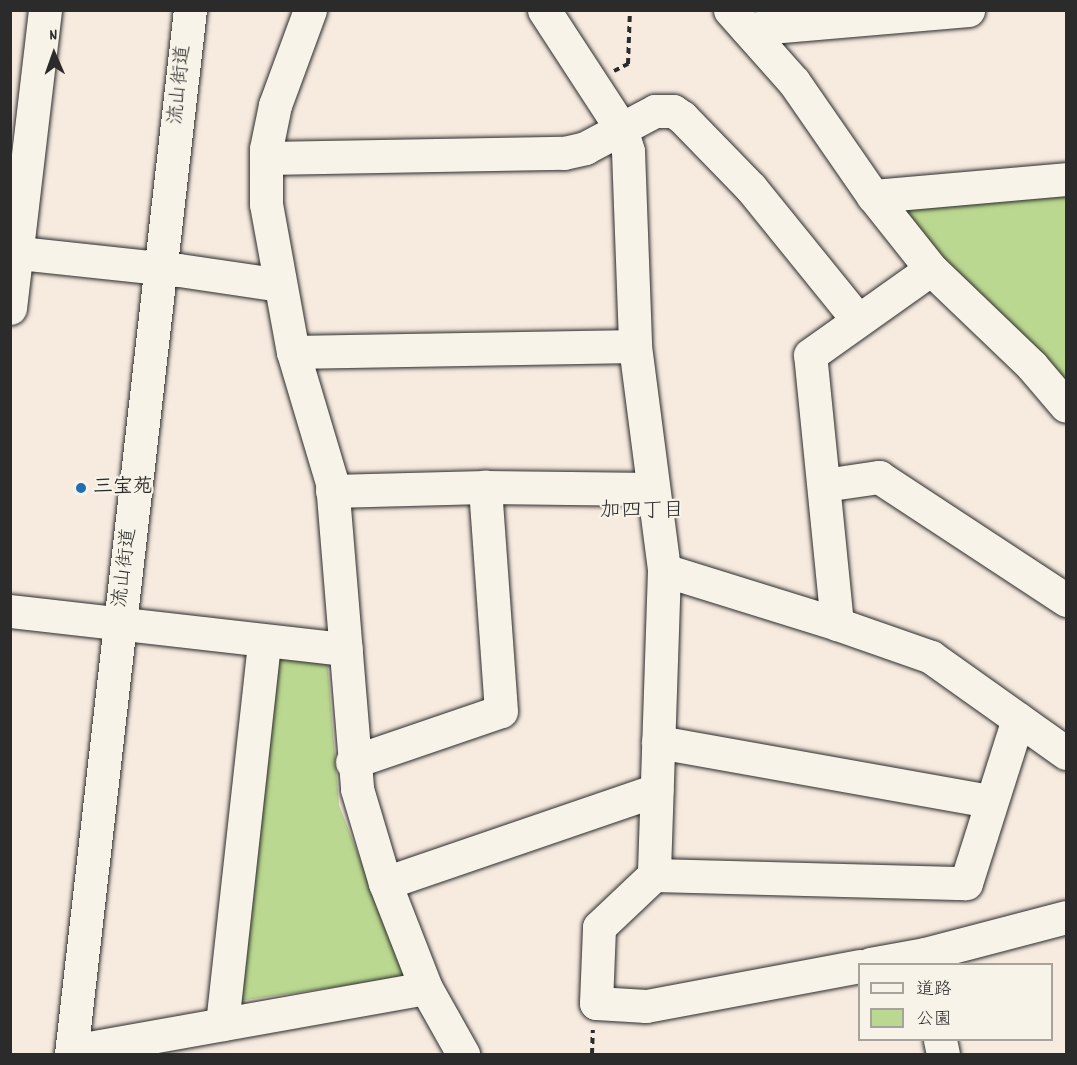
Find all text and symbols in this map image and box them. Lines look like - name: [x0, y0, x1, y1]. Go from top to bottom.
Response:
- north arrow: [24, 24, 84, 84]
- text: N: [49, 24, 58, 47]
- street label: 流山街道: [165, 44, 197, 126]
- place label: 三宝苑: [93, 476, 153, 500]
- marker: 三宝苑: [74, 481, 88, 495]
- district label: 加四丁目: [600, 499, 684, 525]
- street label: 流山街道: [109, 527, 143, 609]
- legend: [858, 963, 1053, 1041]
- text: 道路: [916, 978, 952, 1003]
- text: 公園: [916, 1008, 952, 1033]

